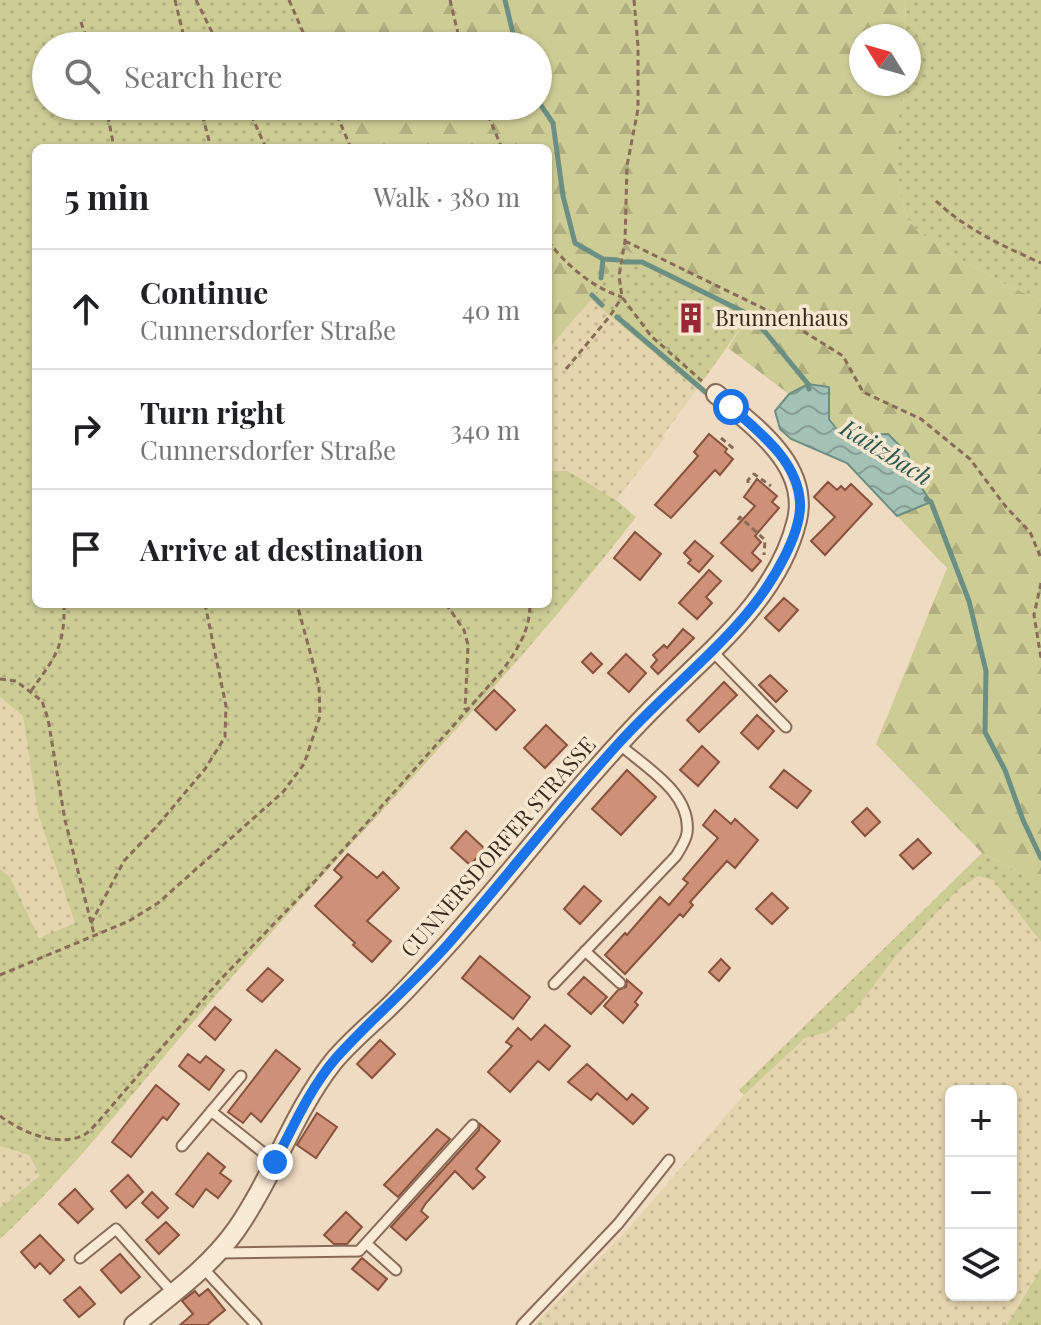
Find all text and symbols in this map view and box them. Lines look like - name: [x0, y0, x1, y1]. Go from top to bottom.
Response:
- north arrow: [849, 24, 921, 96]
- search box: [32, 32, 552, 120]
- icon: search: [60, 54, 104, 98]
- text: Search here: [124, 56, 283, 96]
- text: 5 min: [64, 173, 149, 219]
- text: Walk · 380 m: [373, 179, 520, 214]
- text: Continue: [140, 272, 268, 312]
- icon: ahead: [64, 287, 108, 331]
- text: 40 m: [462, 292, 520, 327]
- building icon: Brunnenhaus: [674, 301, 708, 335]
- place label: Brunnenhaus: [715, 302, 848, 332]
- text: Cunnersdorfer Straße: [140, 312, 396, 347]
- route start: [713, 389, 749, 425]
- text: Turn right: [140, 392, 285, 432]
- icon: right: [64, 407, 108, 451]
- water label: Kaitzbach: [834, 410, 939, 492]
- text: 340 m: [450, 412, 520, 447]
- text: Cunnersdorfer Straße: [140, 432, 396, 467]
- icon: arrive: [64, 527, 108, 571]
- text: Arrive at destination: [140, 529, 423, 569]
- street label: CUNNERSDORFER STRASSE: [393, 730, 601, 963]
- map controls: [945, 1085, 1017, 1301]
- button: +: [945, 1085, 1017, 1157]
- route end: [257, 1144, 293, 1180]
- button: −: [945, 1157, 1017, 1229]
- button: layers: [945, 1229, 1017, 1301]

